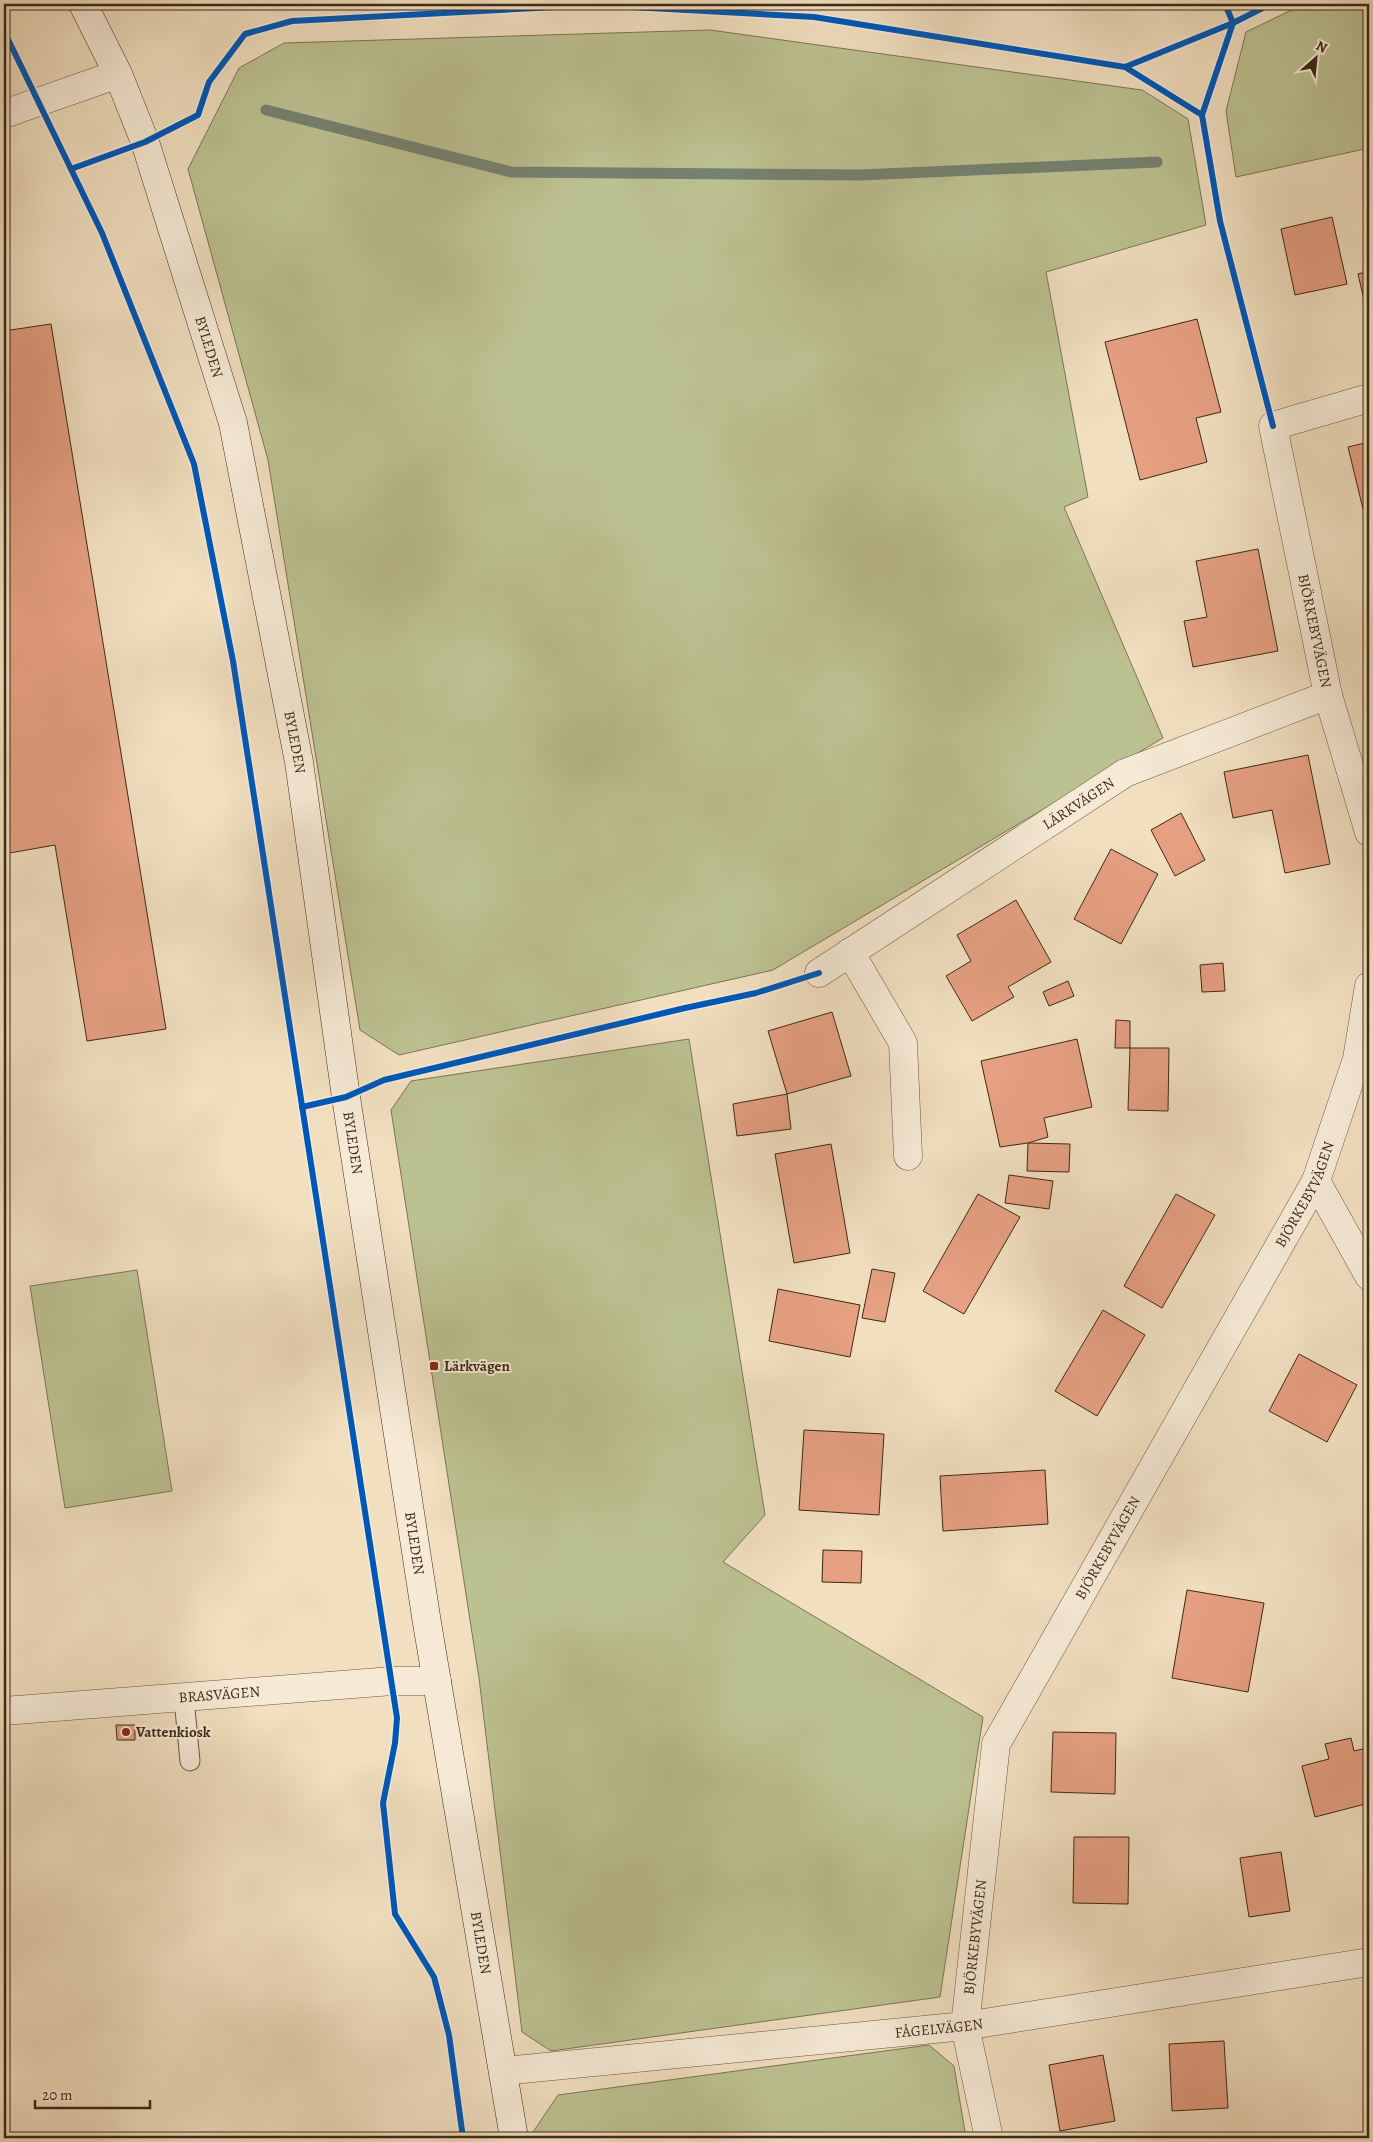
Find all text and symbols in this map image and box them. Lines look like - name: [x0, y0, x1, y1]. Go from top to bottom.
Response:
- north arrow: [1290, 32, 1340, 82]
- text: N: [1313, 36, 1331, 58]
- street label: BYLEDEN: [190, 314, 228, 380]
- street label: BJÖRKEBYVÄGEN: [1293, 572, 1336, 690]
- street label: BYLEDEN: [279, 709, 311, 775]
- street label: LÄRKVÄGEN: [1039, 772, 1119, 834]
- street label: BYLEDEN: [338, 1110, 368, 1176]
- street label: BJÖRKEBYVÄGEN: [1270, 1139, 1339, 1251]
- place label: Lärkvägen: [444, 1356, 510, 1376]
- marker: Lärkvägen: [428, 1360, 440, 1372]
- street label: BJÖRKEBYVÄGEN: [1070, 1492, 1145, 1603]
- street label: BYLEDEN: [400, 1510, 429, 1576]
- street label: BRASVÄGEN: [178, 1681, 261, 1707]
- place label: Vattenkiosk: [135, 1722, 211, 1742]
- marker: Vattenkiosk: [120, 1726, 132, 1738]
- street label: BJÖRKEBYVÄGEN: [958, 1878, 991, 1996]
- street label: BYLEDEN: [466, 1910, 496, 1976]
- street label: FÅGELVÄGEN: [894, 2013, 985, 2043]
- scale bar: [35, 2077, 150, 2109]
- text: 20 m: [42, 2085, 73, 2105]

